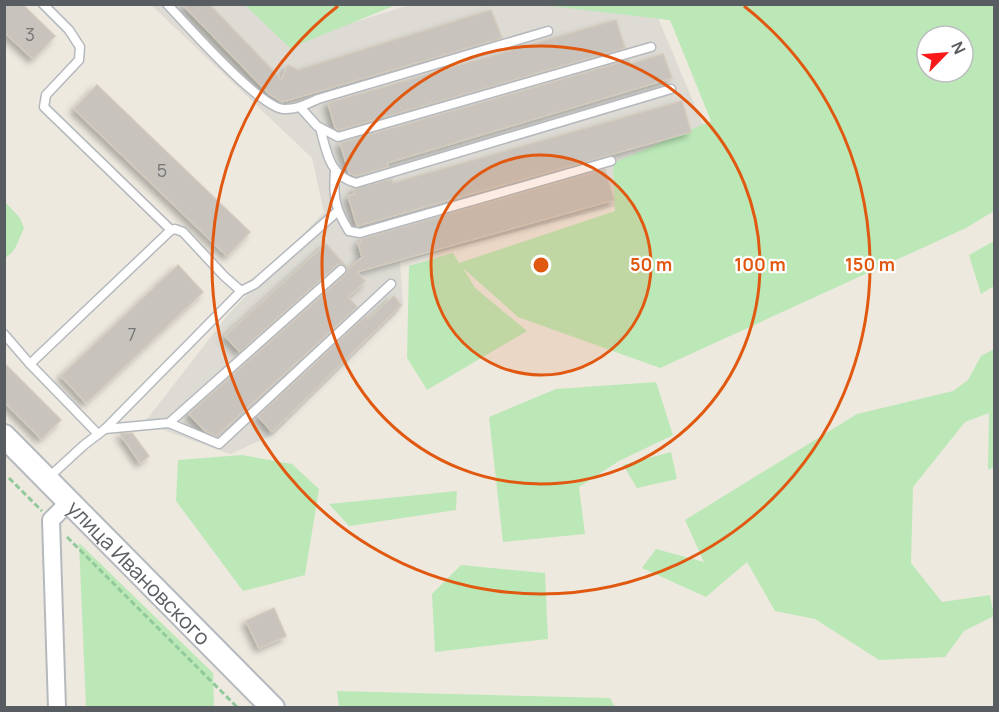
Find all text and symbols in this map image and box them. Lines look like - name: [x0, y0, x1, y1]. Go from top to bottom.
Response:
- house number: 3: [25, 22, 35, 46]
- north arrow: [915, 24, 975, 84]
- text: N: [946, 38, 971, 58]
- house number: 5: [157, 158, 167, 182]
- text: 50 m: [630, 252, 672, 276]
- text: 100 m: [734, 252, 786, 276]
- text: 150 m: [845, 252, 895, 276]
- centre of rings: [531, 255, 551, 275]
- house number: 7: [127, 322, 137, 346]
- street label: улица Ивановского: [61, 494, 217, 651]

